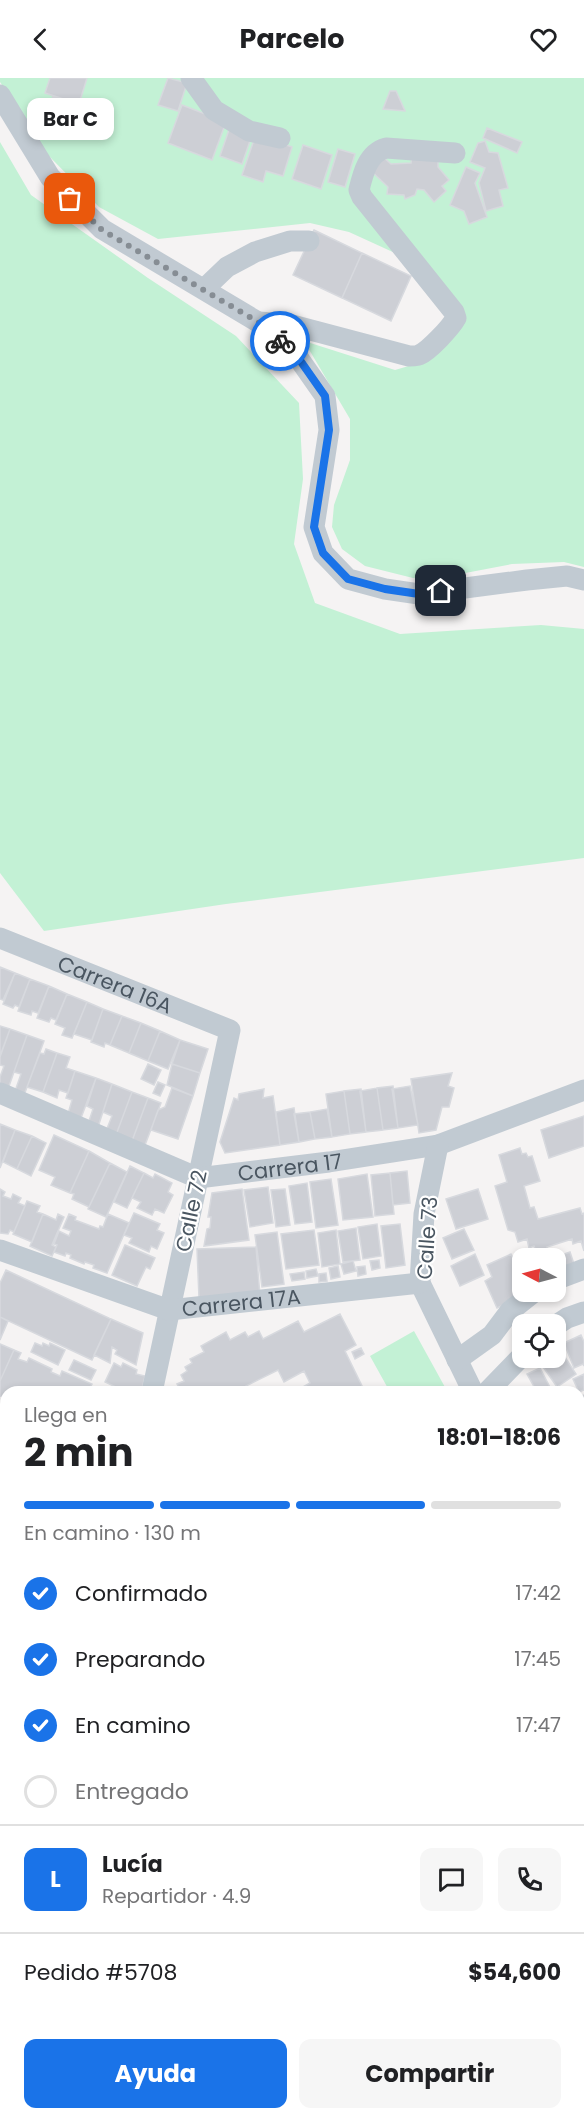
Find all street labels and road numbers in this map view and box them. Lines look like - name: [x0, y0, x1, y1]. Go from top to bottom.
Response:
- street label: Carrera 16A: [54, 948, 177, 1020]
- street label: Carrera 17: [236, 1146, 344, 1188]
- street label: Calle 72: [168, 1167, 214, 1255]
- street label: Calle 73: [410, 1195, 444, 1281]
- street label: Carrera 17A: [180, 1281, 302, 1323]

